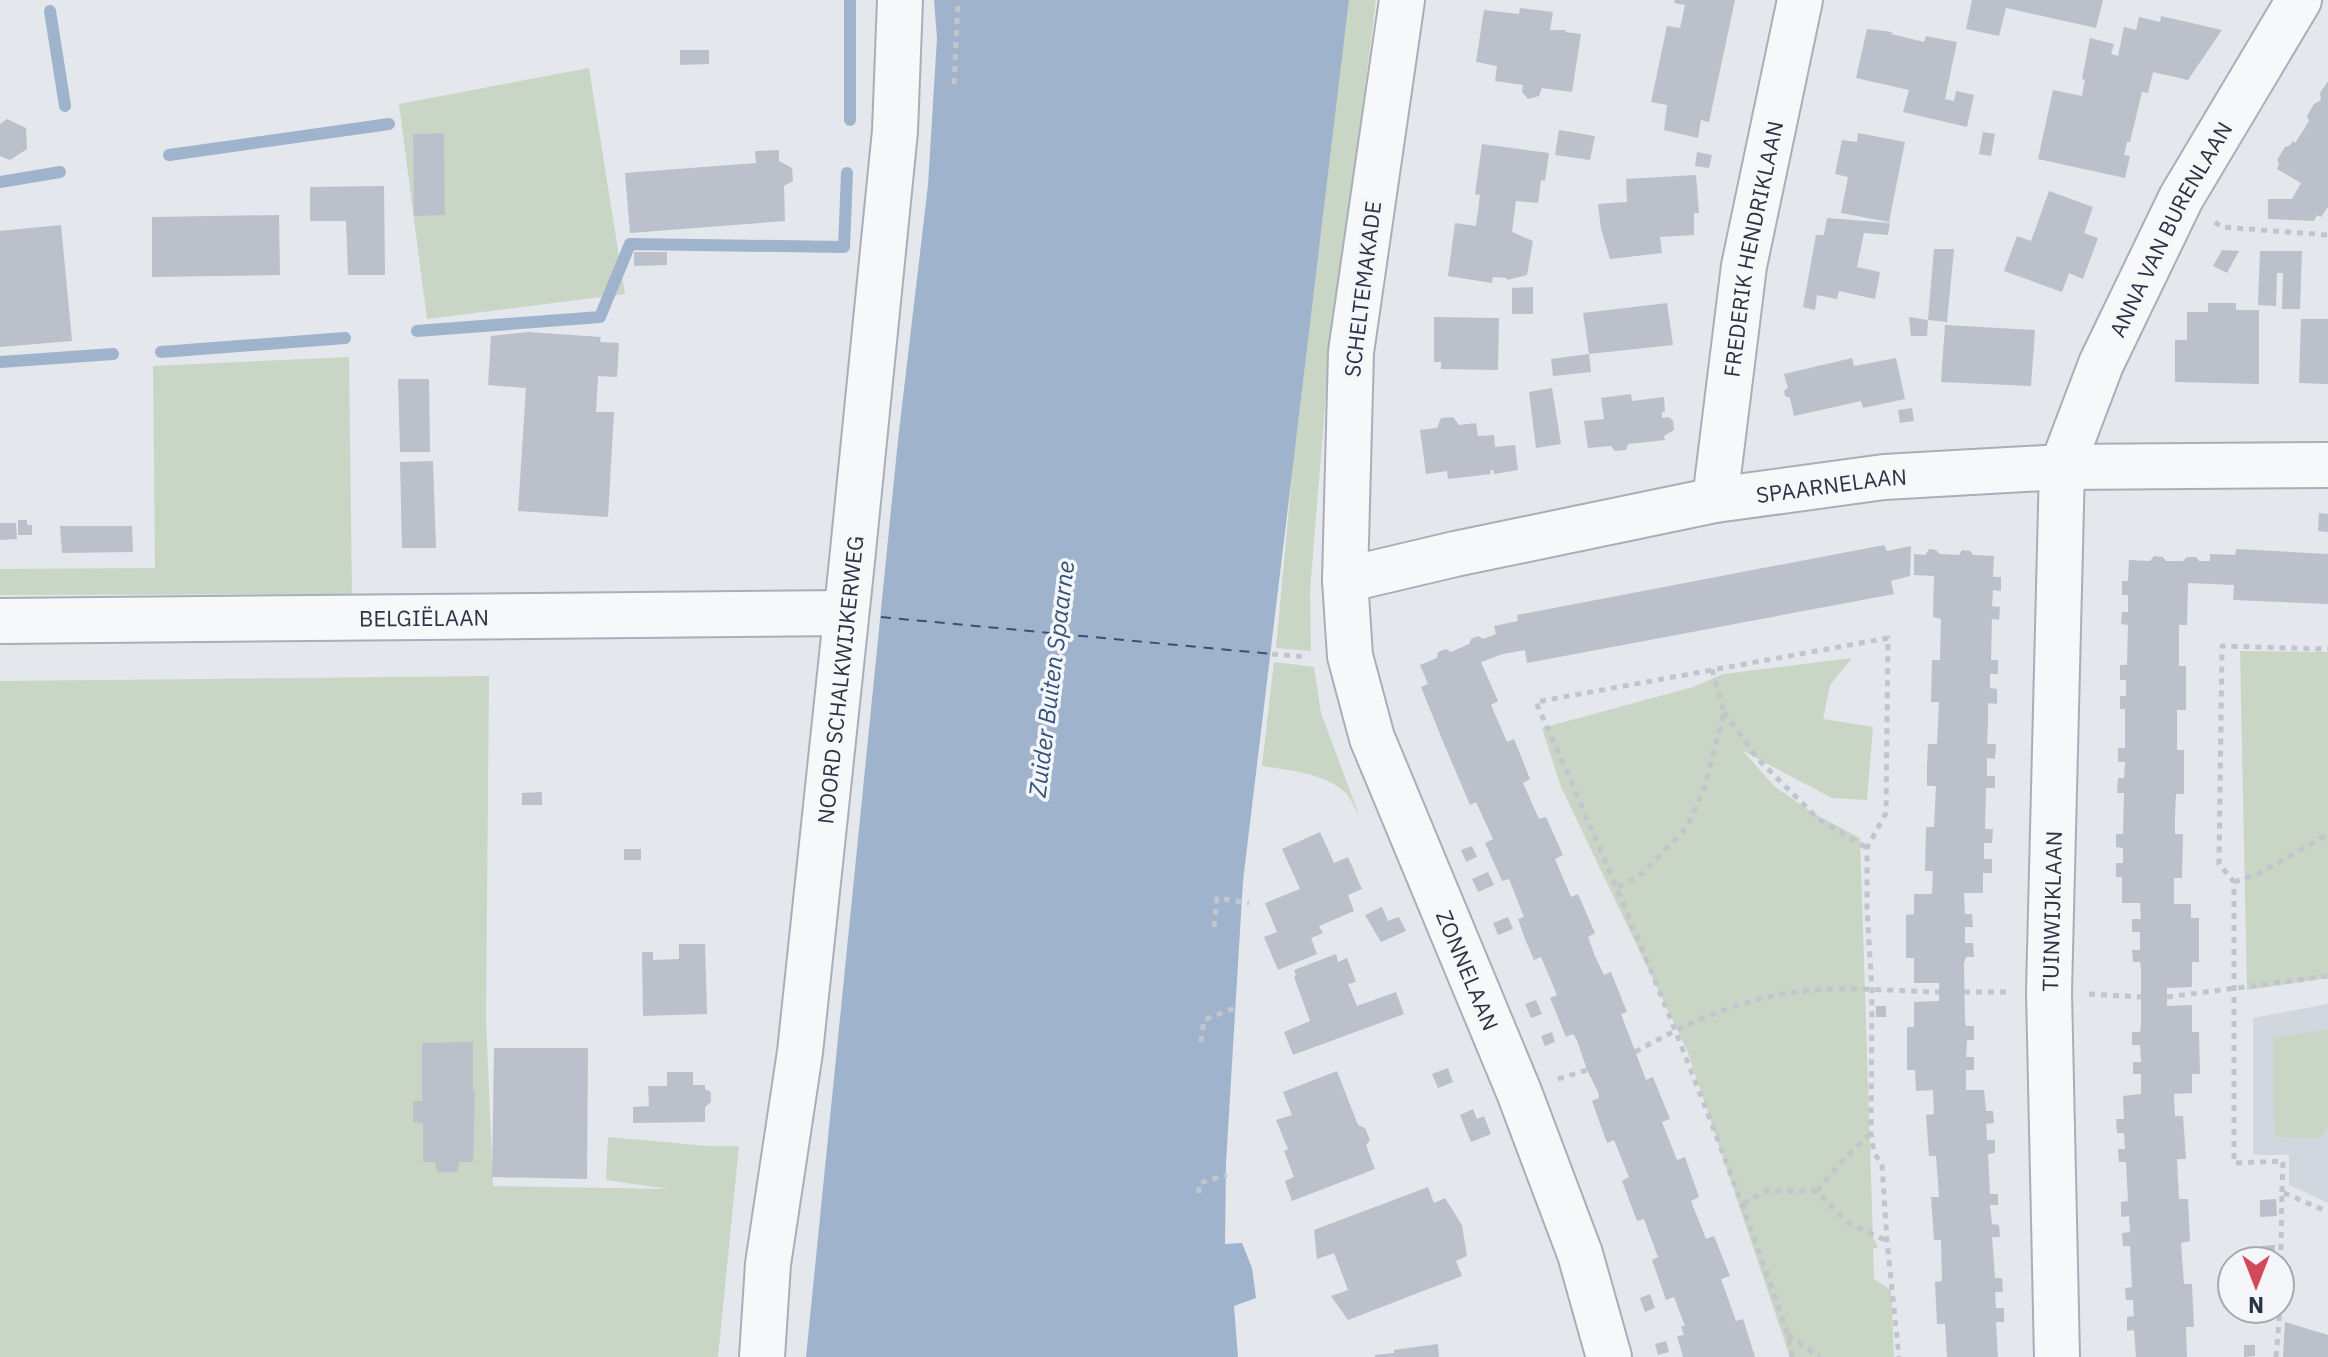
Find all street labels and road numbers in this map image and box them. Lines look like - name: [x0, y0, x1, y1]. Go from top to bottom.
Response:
- street label: ANNA VAN BURENLAAN: [2102, 116, 2238, 341]
- street label: FREDERIK HENDRIKLAAN: [1716, 118, 1789, 379]
- street label: SCHELTEMAKADE: [1337, 199, 1387, 379]
- street label: SPAARNELAAN: [1754, 461, 1908, 509]
- street label: NOORD SCHALKWIJKERWEG: [810, 534, 869, 825]
- street label: BELGIËLAAN: [359, 602, 489, 632]
- street label: TUINWIJKLAAN: [2035, 830, 2067, 992]
- street label: ZONNELAAN: [1430, 906, 1506, 1034]

